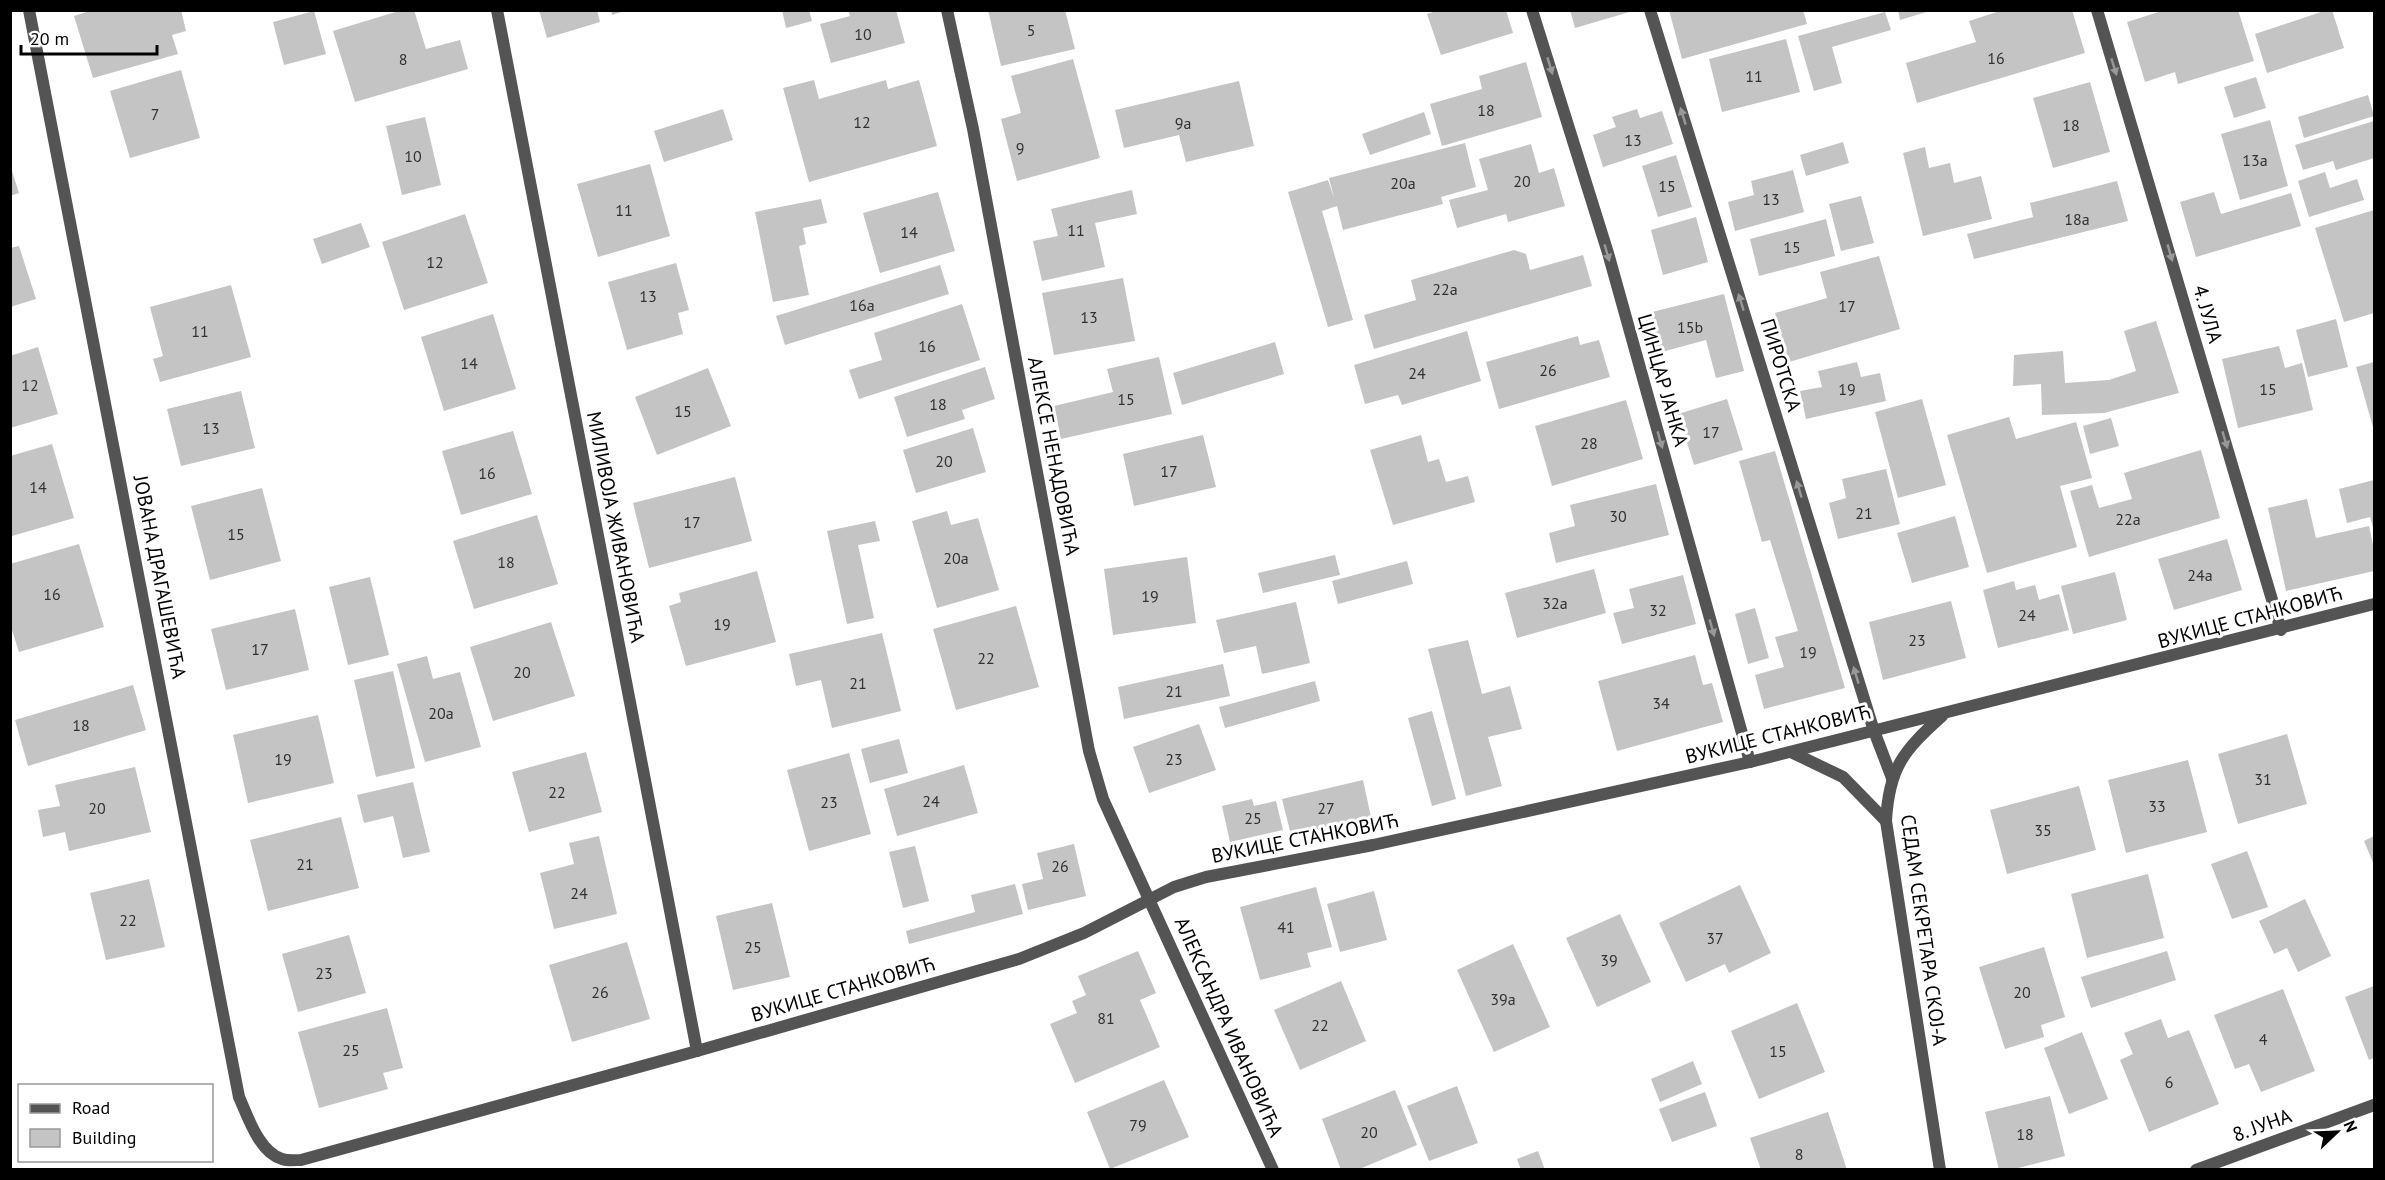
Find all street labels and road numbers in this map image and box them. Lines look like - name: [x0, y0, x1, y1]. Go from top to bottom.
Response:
- street label: 4. ЈУЛА: [2187, 282, 2229, 346]
- street label: ЦИНЦАР ЈАНКА: [1632, 311, 1694, 450]
- street label: ПИРОТСКА: [1755, 315, 1808, 415]
- street label: АЛЕКСЕ НЕНАДОВИЋА: [1022, 354, 1086, 558]
- street label: МИЛИВОЈА ЖИВАНОВИЋА: [581, 409, 651, 645]
- street label: ЈОВАНА ДРАГАШЕВИЋА: [127, 472, 193, 681]
- street label: ВУКИЦЕ СТАНКОВИЋ: [2155, 580, 2345, 654]
- street label: ВУКИЦЕ СТАНКОВИЋ: [1683, 698, 1873, 770]
- street label: ВУКИЦЕ СТАНКОВИЋ: [1209, 807, 1401, 869]
- street label: СЕДАМ СЕКРЕТАРА СКОЈ-А: [1895, 813, 1953, 1047]
- street label: АЛЕКСАНДРА ИВАНОВИЋА: [1169, 913, 1289, 1141]
- street label: ВУКИЦЕ СТАНКОВИЋ: [748, 950, 938, 1028]
- street label: 8. ЈУНА: [2229, 1102, 2295, 1148]

